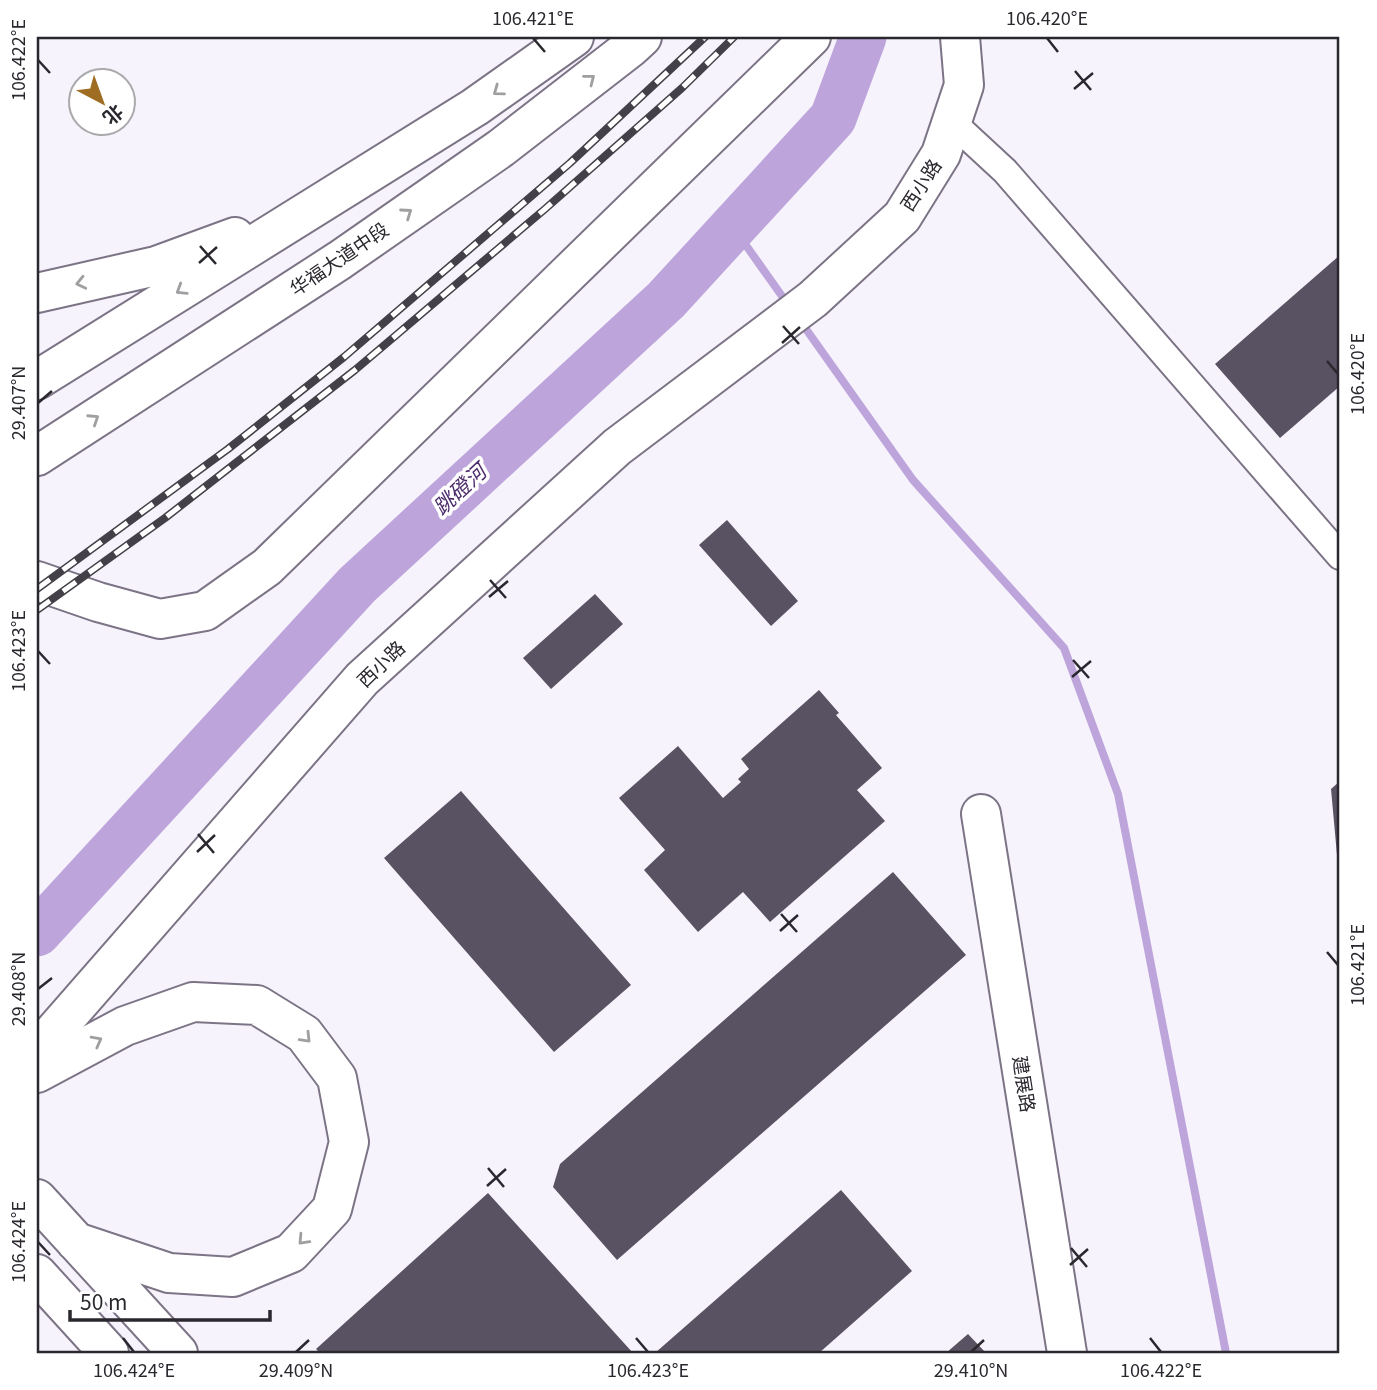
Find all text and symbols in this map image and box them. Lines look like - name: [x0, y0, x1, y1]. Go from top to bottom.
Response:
- text: 106.421°E: [492, 4, 574, 30]
- text: 106.420°E: [1006, 4, 1088, 30]
- text: 106.422°E: [4, 19, 30, 101]
- north arrow: [66, 66, 136, 136]
- one-way arrow: [583, 74, 595, 87]
- one-way arrow: [493, 83, 506, 95]
- text: 北: [98, 100, 130, 132]
- street label: 西小路: [893, 153, 947, 215]
- one-way arrow: [399, 209, 412, 221]
- street label: 华福大道中段: [283, 215, 393, 301]
- one-way arrow: [75, 275, 87, 289]
- one-way arrow: [176, 281, 189, 294]
- text: 106.420°E: [1343, 333, 1369, 415]
- text: 29.407°N: [4, 366, 30, 440]
- one-way arrow: [86, 415, 99, 427]
- water label: 跳磴河: [425, 453, 495, 521]
- text: 106.423°E: [4, 610, 30, 692]
- street label: 西小路: [350, 633, 410, 692]
- text: 106.421°E: [1343, 924, 1369, 1006]
- text: 29.408°N: [4, 952, 30, 1026]
- one-way arrow: [297, 1030, 310, 1043]
- one-way arrow: [90, 1036, 102, 1049]
- street label: 建展路: [1008, 1053, 1043, 1114]
- text: 106.424°E: [4, 1201, 30, 1283]
- one-way arrow: [299, 1231, 312, 1244]
- scale bar: [70, 1278, 270, 1322]
- text: 50 m: [80, 1286, 127, 1316]
- text: 106.424°E: [93, 1356, 175, 1382]
- text: 29.409°N: [259, 1356, 333, 1382]
- text: 106.423°E: [607, 1356, 689, 1382]
- text: 29.410°N: [934, 1356, 1008, 1382]
- text: 106.422°E: [1120, 1356, 1202, 1382]

